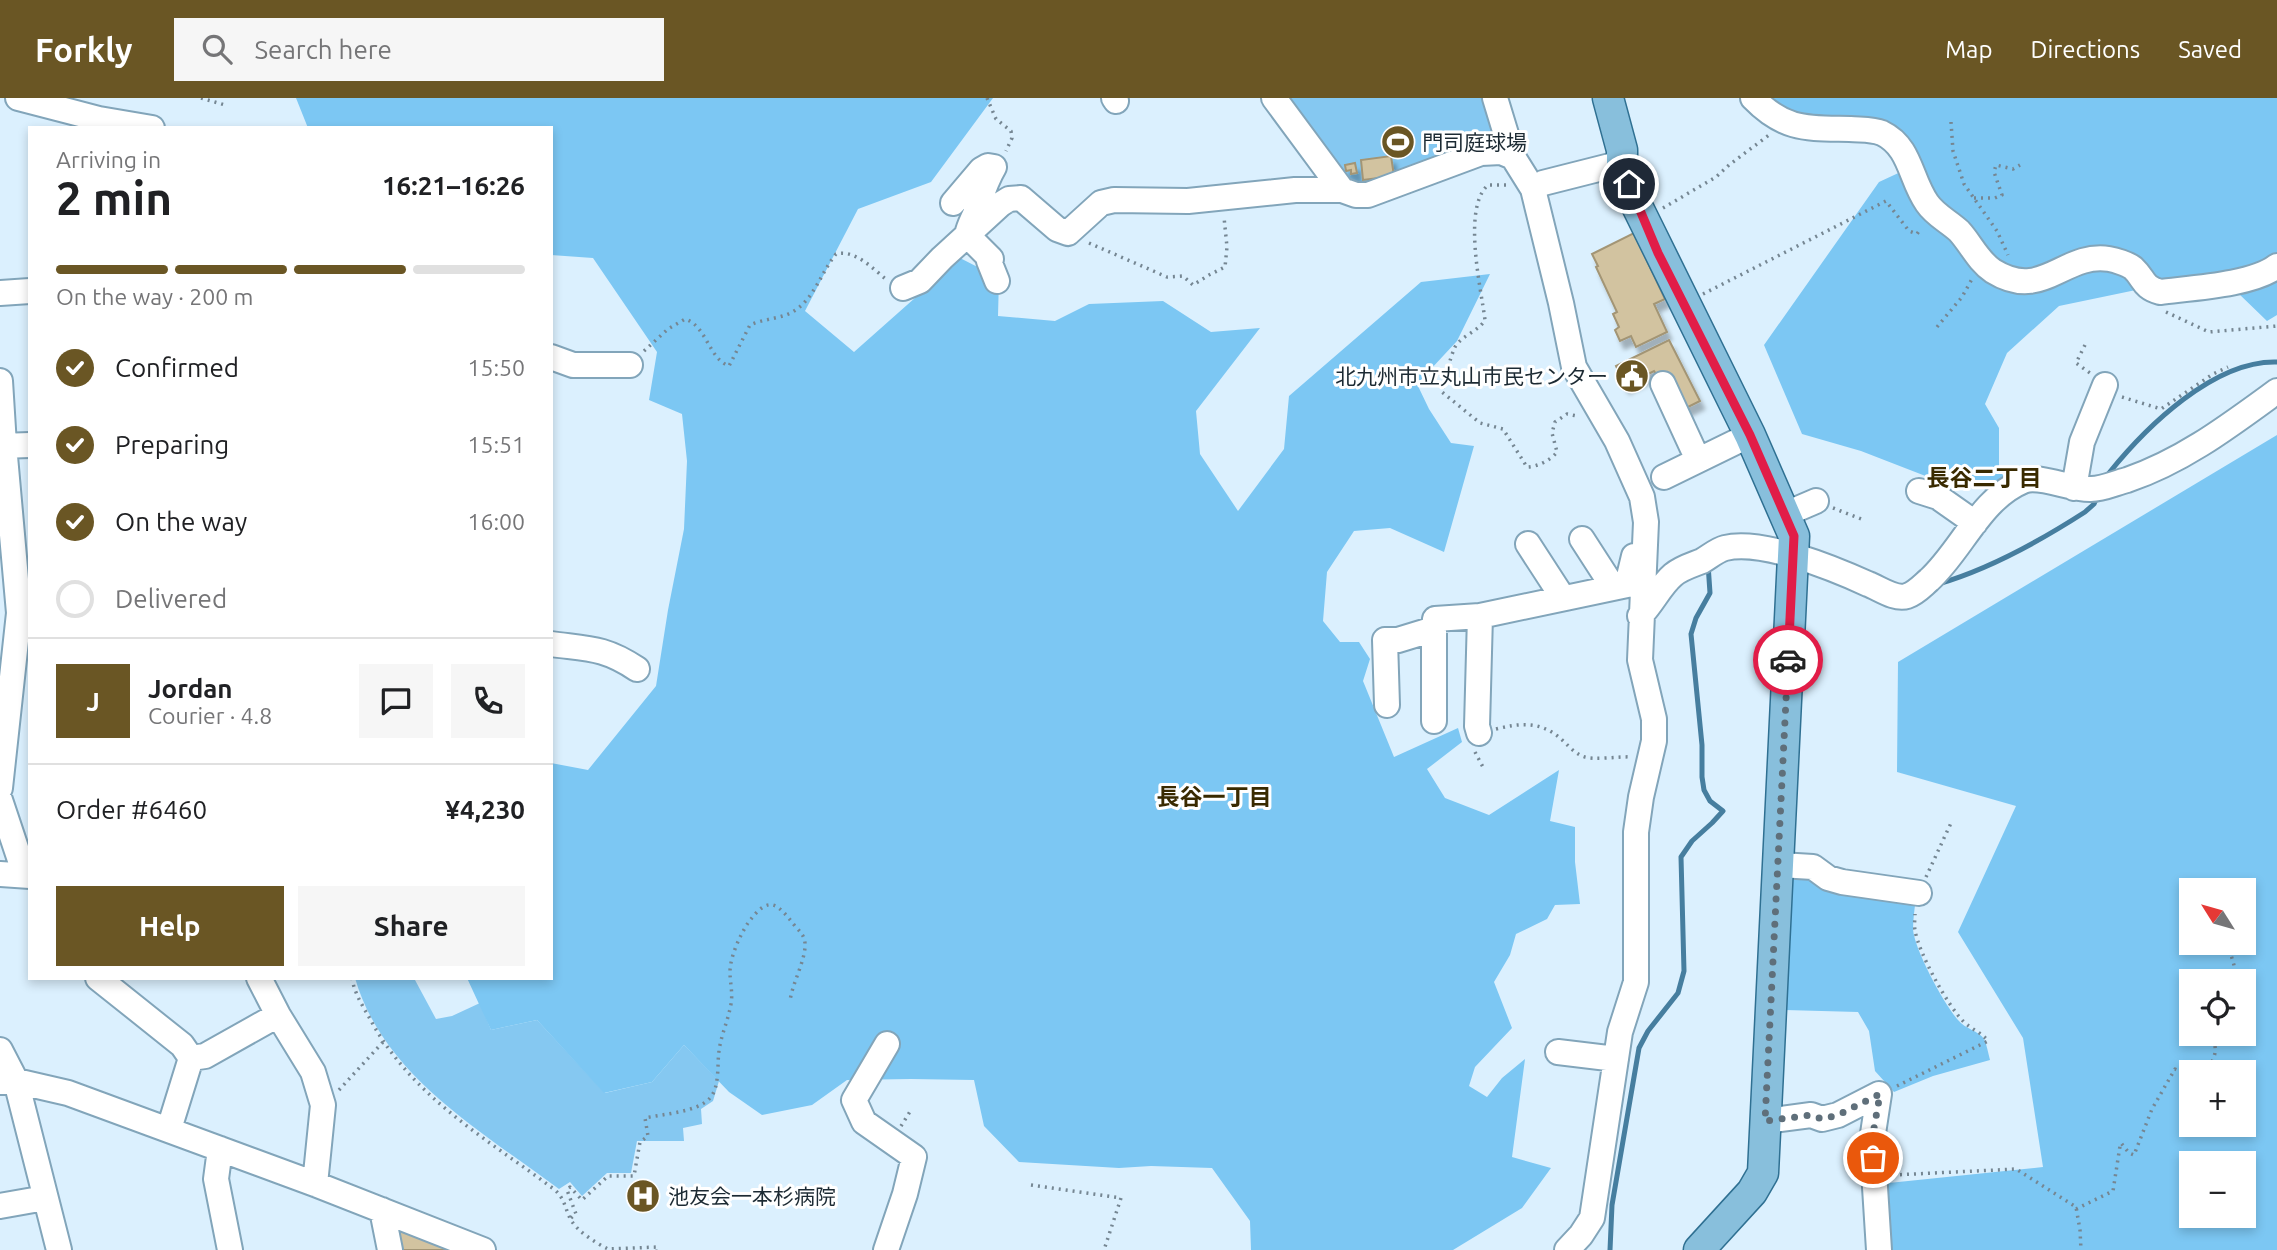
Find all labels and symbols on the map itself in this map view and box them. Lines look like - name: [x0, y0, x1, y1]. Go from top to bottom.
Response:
- sports icon: 門司庭球場: [1379, 123, 1417, 161]
- place label: 門司庭球場: [1422, 130, 1527, 154]
- pin: [1599, 154, 1659, 214]
- public building icon: 北九州市立丸山市民センター: [1613, 357, 1651, 395]
- place label: 北九州市立丸山市民センター: [1335, 364, 1608, 388]
- district label: 長谷二丁目: [1927, 465, 2042, 490]
- courier: [1753, 625, 1823, 695]
- district label: 長谷一丁目: [1157, 784, 1272, 809]
- north arrow: [2179, 878, 2256, 956]
- pin: [1843, 1128, 1903, 1188]
- hospital icon: 池友会一本杉病院: [624, 1177, 662, 1215]
- place label: 池友会一本杉病院: [668, 1184, 836, 1208]

